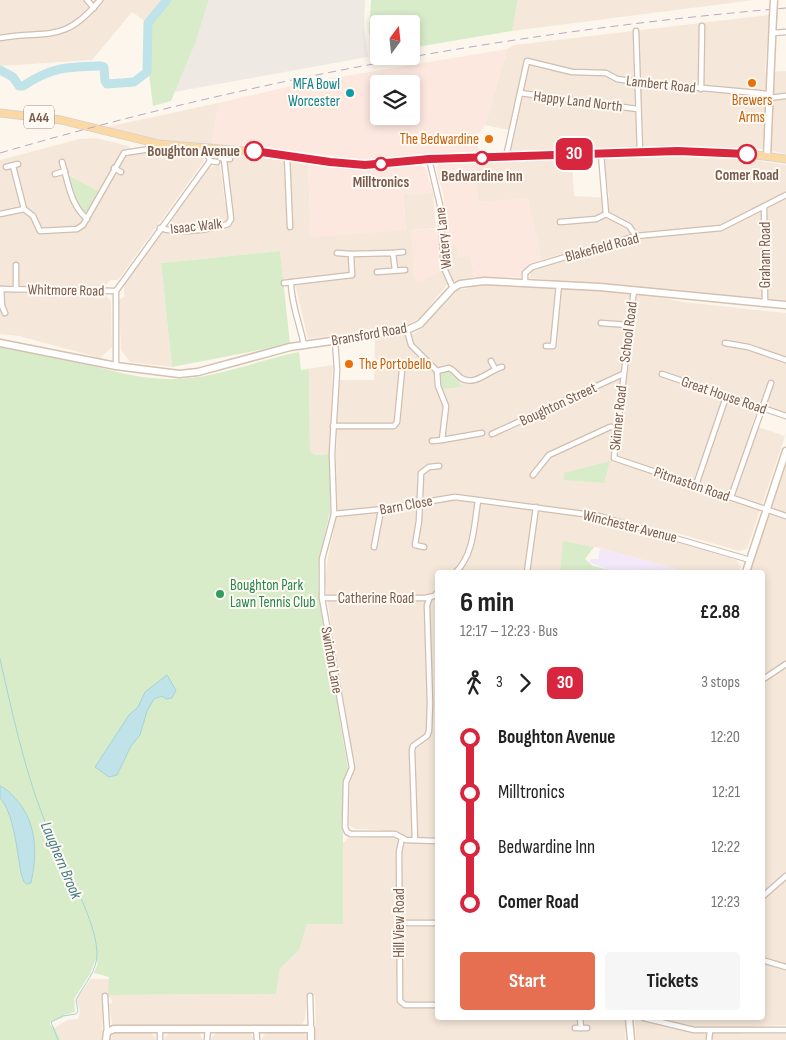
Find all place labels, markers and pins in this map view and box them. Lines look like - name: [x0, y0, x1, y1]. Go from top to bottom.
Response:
- place label: MFA Bowl Worcester: [288, 75, 341, 111]
- marker: Brewers Arms: [746, 77, 758, 89]
- marker: MFA Bowl Worcester: [344, 87, 356, 99]
- place label: Brewers Arms: [732, 91, 772, 127]
- place label: The Bedwardine: [400, 130, 479, 149]
- marker: The Bedwardine: [483, 133, 495, 145]
- marker: Boughton Avenue: [244, 141, 264, 161]
- place label: Boughton Avenue: [147, 142, 240, 161]
- marker: Comer Road: [737, 144, 757, 164]
- marker: Bedwardine Inn: [475, 151, 489, 165]
- marker: Milltronics: [374, 157, 388, 171]
- place label: Comer Road: [715, 166, 779, 185]
- place label: Bedwardine Inn: [441, 167, 523, 186]
- place label: Milltronics: [353, 173, 409, 192]
- place label: The Portobello: [359, 355, 432, 374]
- marker: The Portobello: [343, 358, 355, 370]
- place label: Boughton Park Lawn Tennis Club: [230, 576, 316, 612]
- marker: Boughton Park Lawn Tennis Club: [214, 588, 226, 600]

